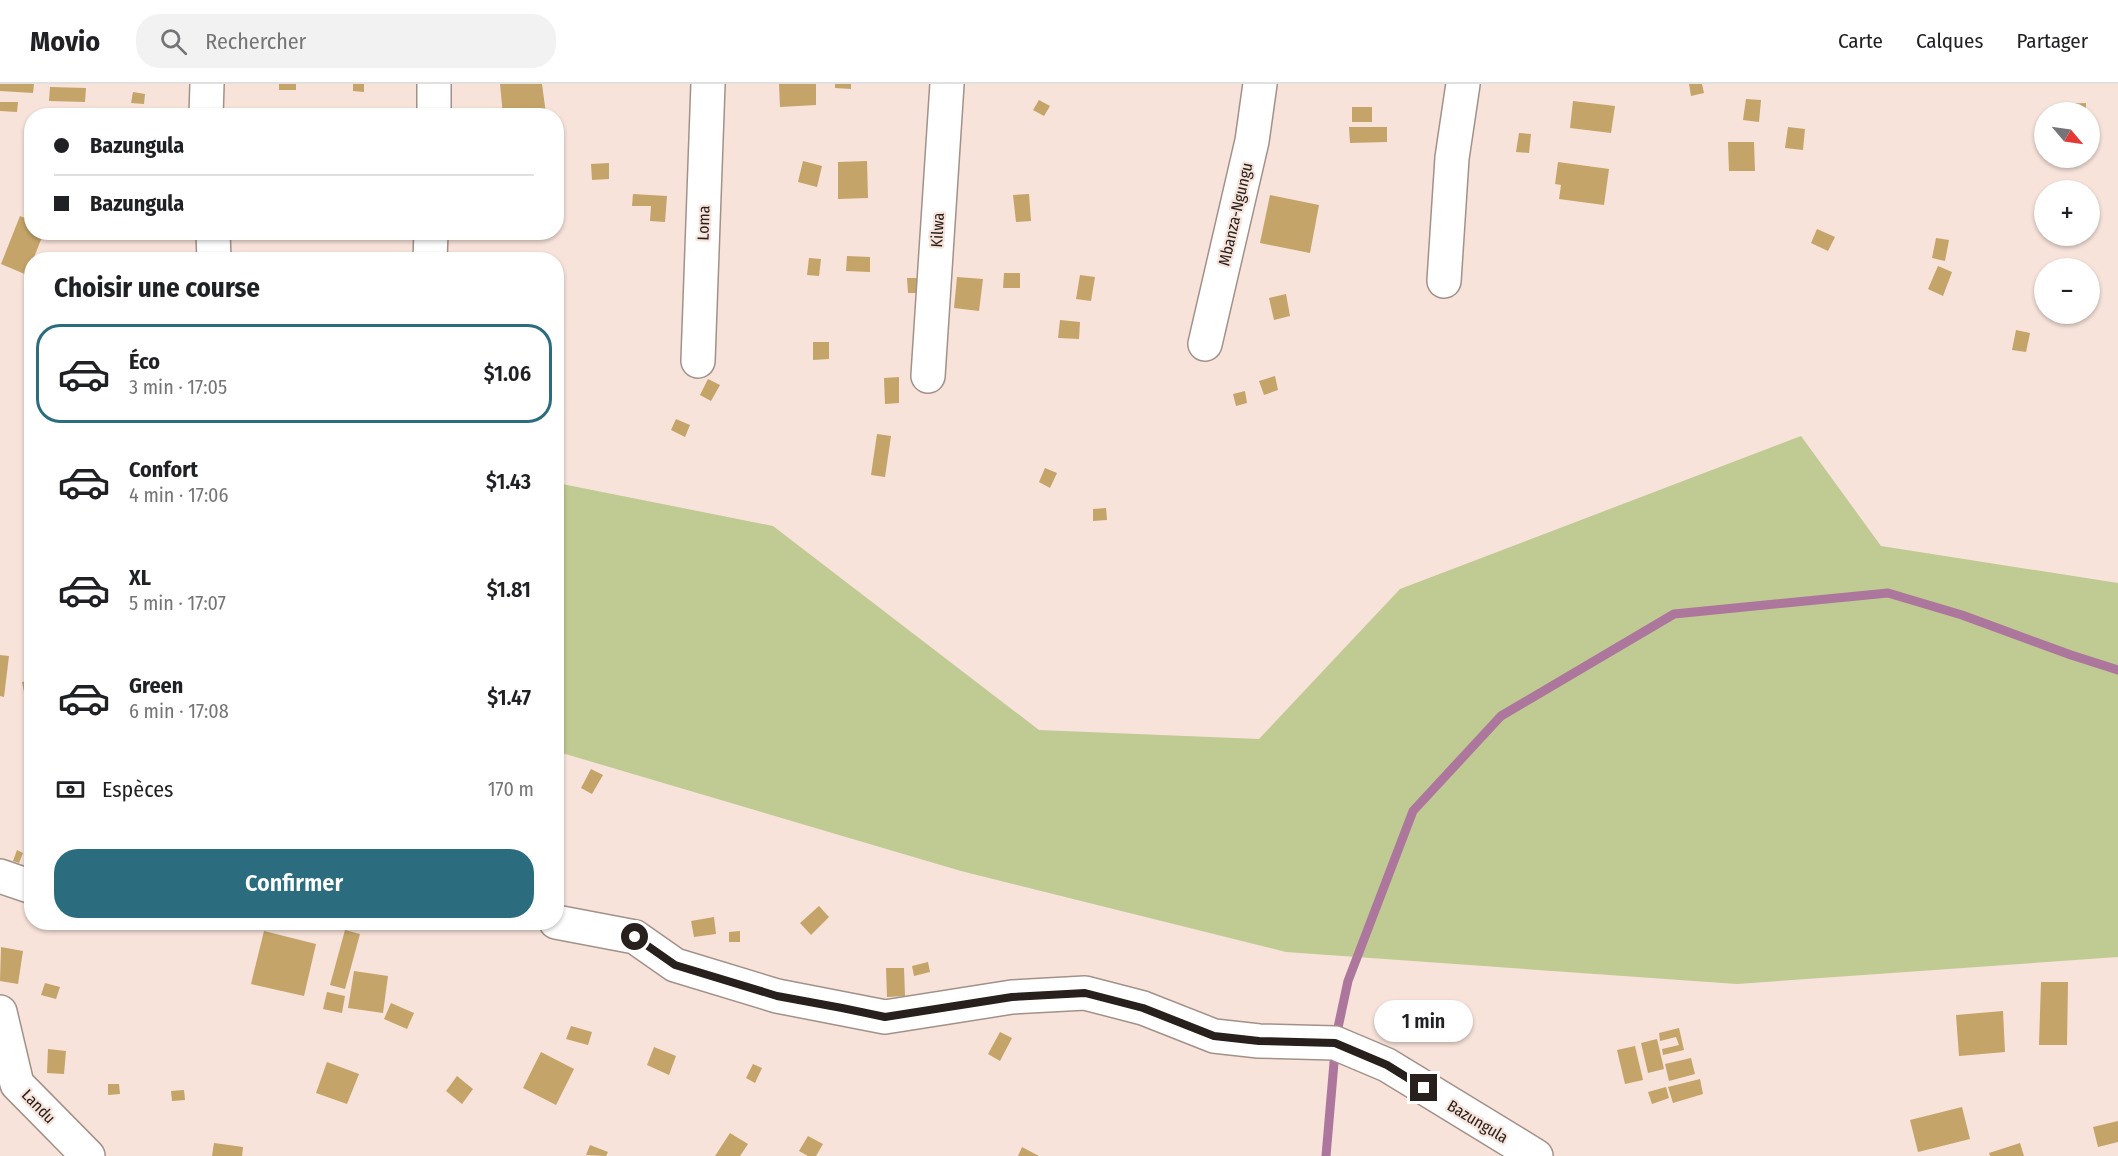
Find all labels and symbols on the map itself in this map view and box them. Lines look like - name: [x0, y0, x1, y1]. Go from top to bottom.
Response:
- north arrow: [2034, 102, 2100, 168]
- street label: Mbanza-Ngungu: [1214, 161, 1257, 268]
- street label: Loma: [693, 205, 714, 241]
- street label: Kilwa: [927, 212, 948, 248]
- route start: [621, 923, 648, 950]
- callout: 1 min: [1374, 1001, 1474, 1043]
- route end: [1410, 1074, 1437, 1101]
- street label: Landu: [18, 1085, 59, 1127]
- street label: Bazungula: [1444, 1096, 1512, 1147]

